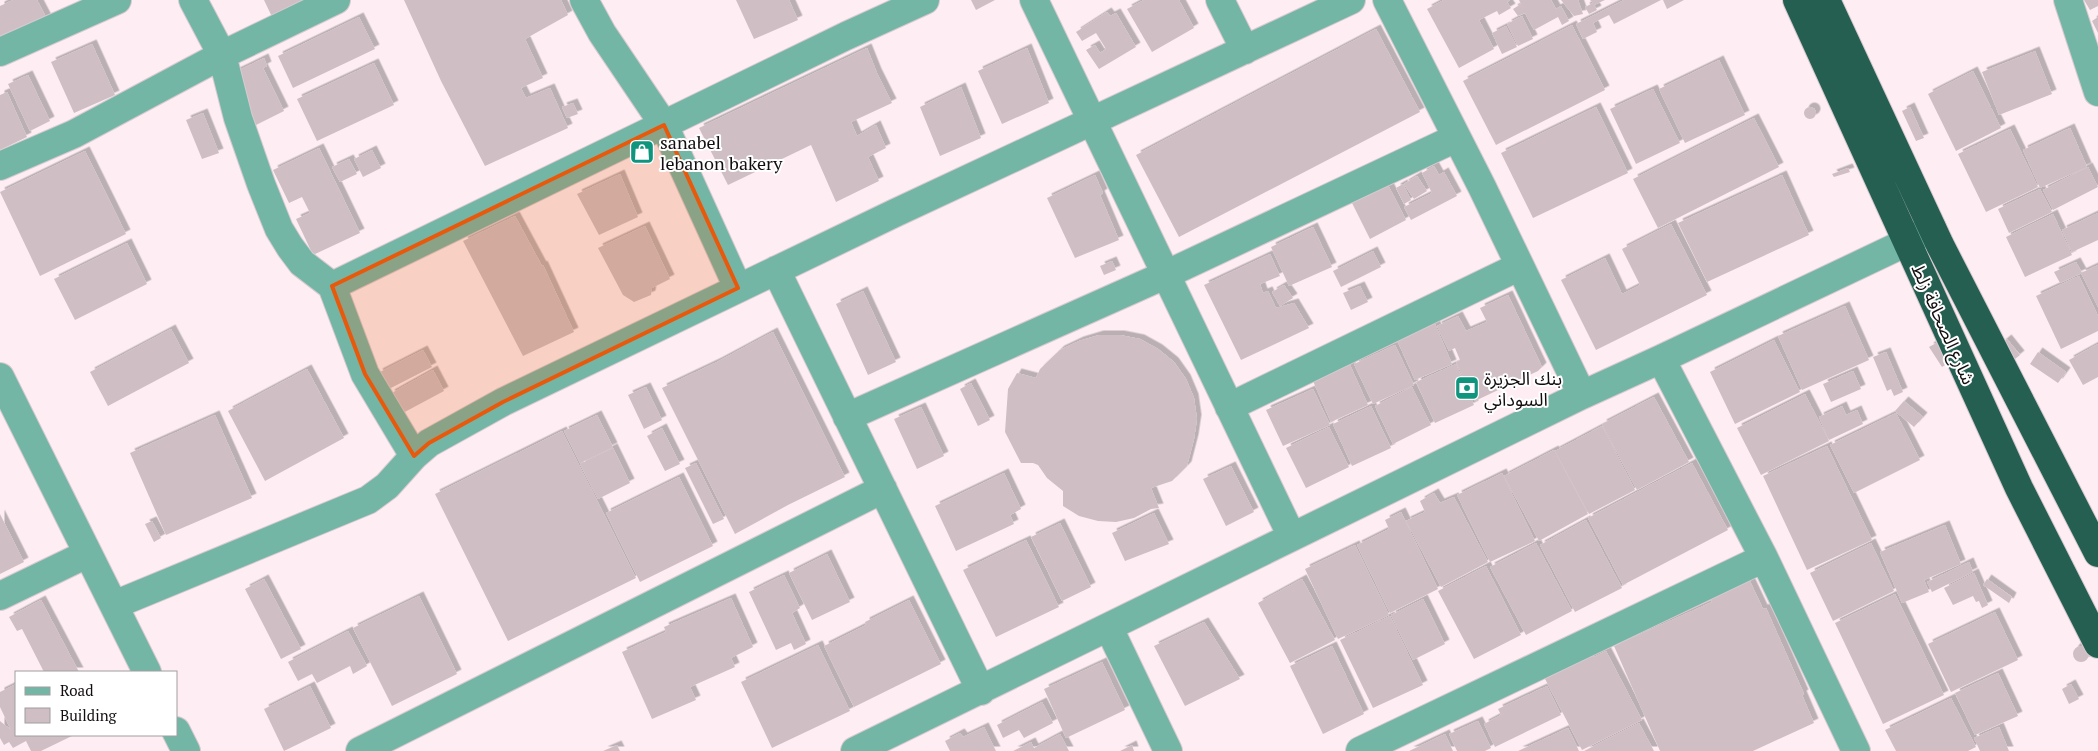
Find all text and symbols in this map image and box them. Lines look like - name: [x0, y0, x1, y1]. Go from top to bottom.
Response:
- place label: sanabel lebanon bakery: [660, 130, 783, 175]
- shop icon: sanabel lebanon bakery: [629, 139, 655, 165]
- street label: شارع الصحافة زلط: [1904, 260, 1981, 389]
- place label: بنك الجزيرة السوداني: [1484, 366, 1562, 413]
- bank icon: بنك الجزيرة السوداني: [1454, 375, 1480, 401]
- legend: [15, 671, 178, 736]
- text: Road: [60, 680, 93, 700]
- text: Building: [60, 705, 118, 725]

